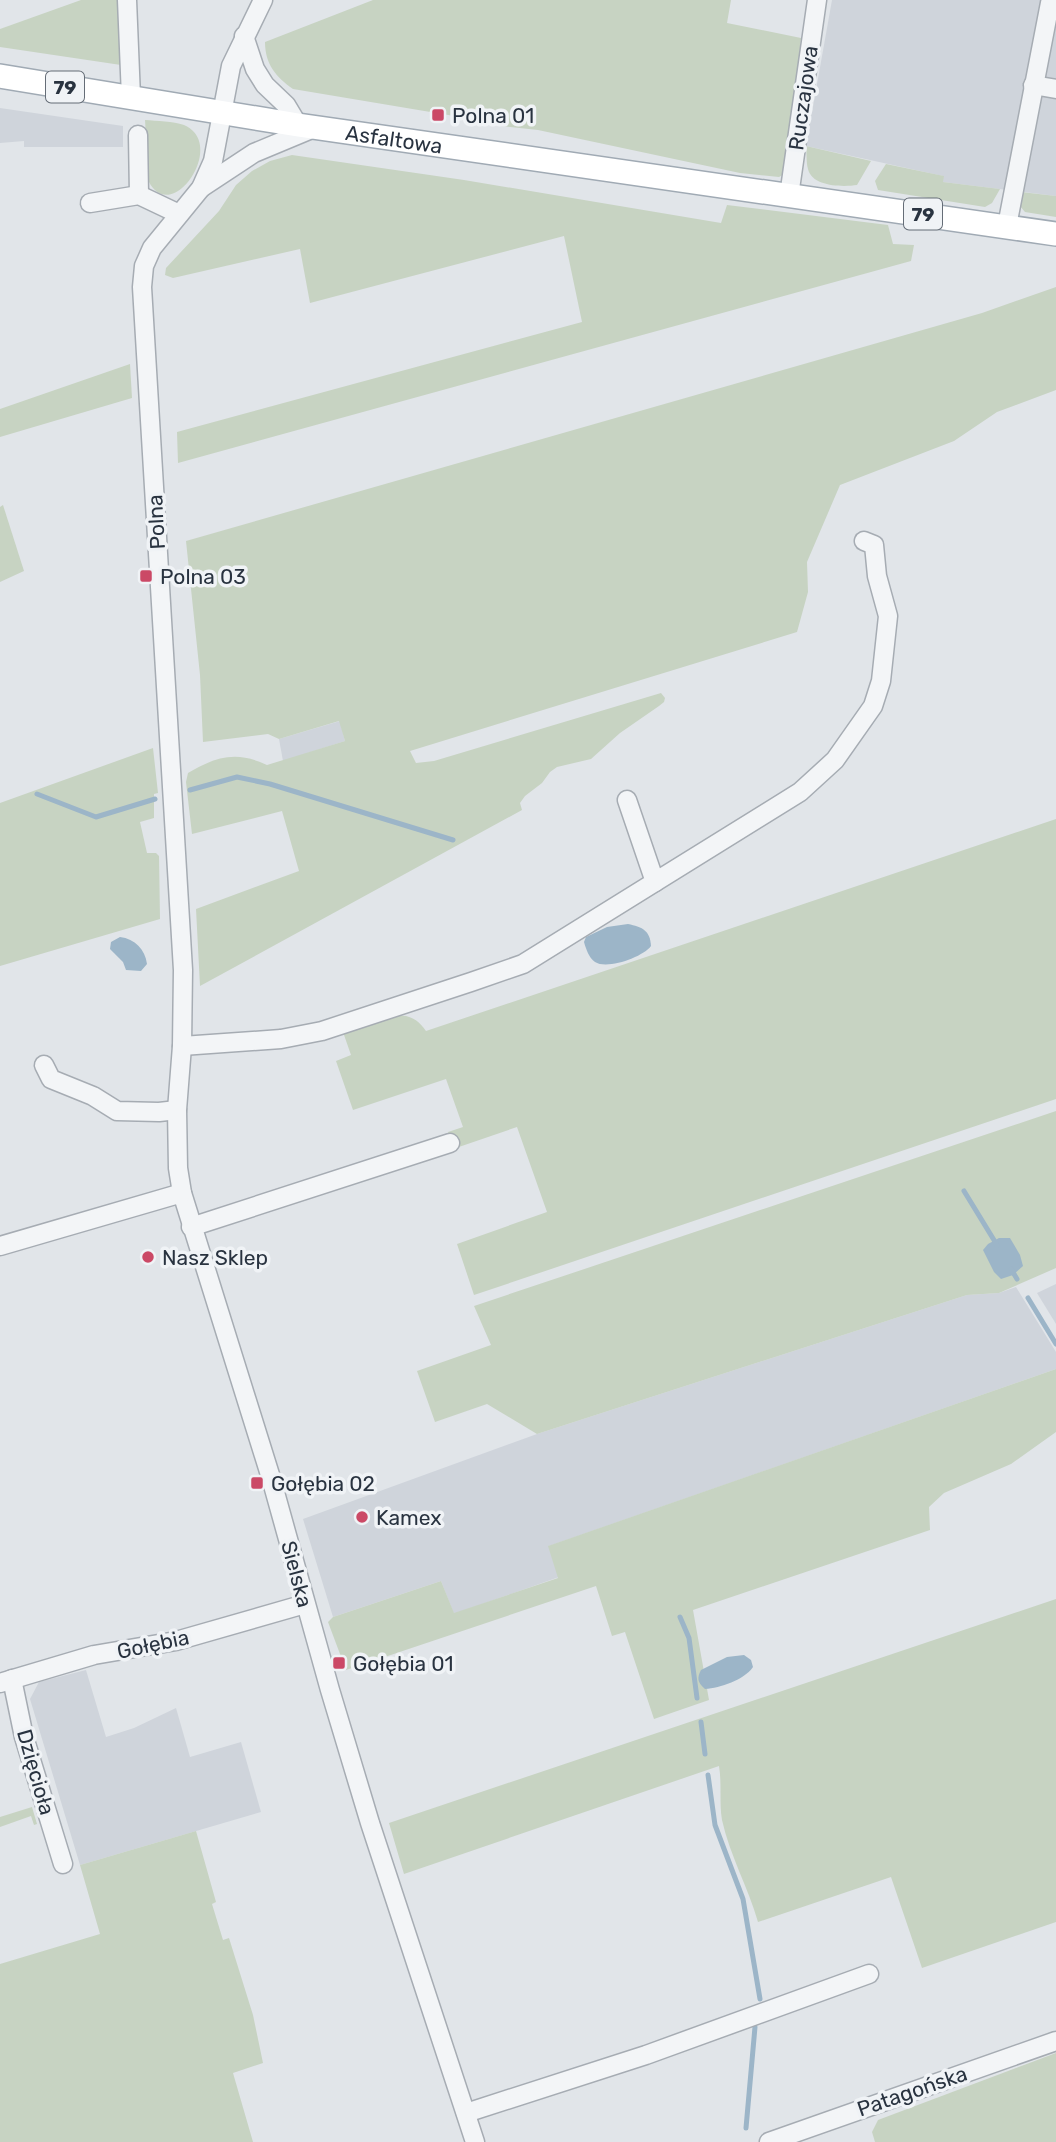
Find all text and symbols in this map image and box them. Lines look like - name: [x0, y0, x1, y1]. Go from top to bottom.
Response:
- street label: Ruczajowa: [783, 44, 823, 152]
- road number: 79: [46, 72, 84, 102]
- place label: Polna 01: [452, 103, 534, 128]
- marker: Polna 01: [430, 107, 446, 123]
- street label: Asfaltowa: [344, 119, 444, 158]
- road number: 79: [904, 198, 942, 230]
- street label: Polna: [142, 494, 170, 550]
- place label: Polna 03: [160, 564, 246, 589]
- marker: Polna 03: [138, 568, 154, 584]
- place label: Nasz Sklep: [162, 1245, 268, 1270]
- marker: Nasz Sklep: [140, 1249, 156, 1265]
- place label: Gołębia 02: [271, 1471, 375, 1496]
- marker: Gołębia 02: [249, 1475, 265, 1491]
- place label: Kamex: [376, 1505, 442, 1530]
- marker: Kamex: [354, 1509, 370, 1525]
- street label: Sielska: [276, 1538, 318, 1610]
- street label: Gołębia: [115, 1624, 191, 1664]
- place label: Gołębia 01: [353, 1651, 454, 1676]
- marker: Gołębia 01: [331, 1655, 347, 1671]
- street label: Dzięcioła: [12, 1726, 60, 1818]
- street label: Patagońska: [854, 2060, 970, 2122]

